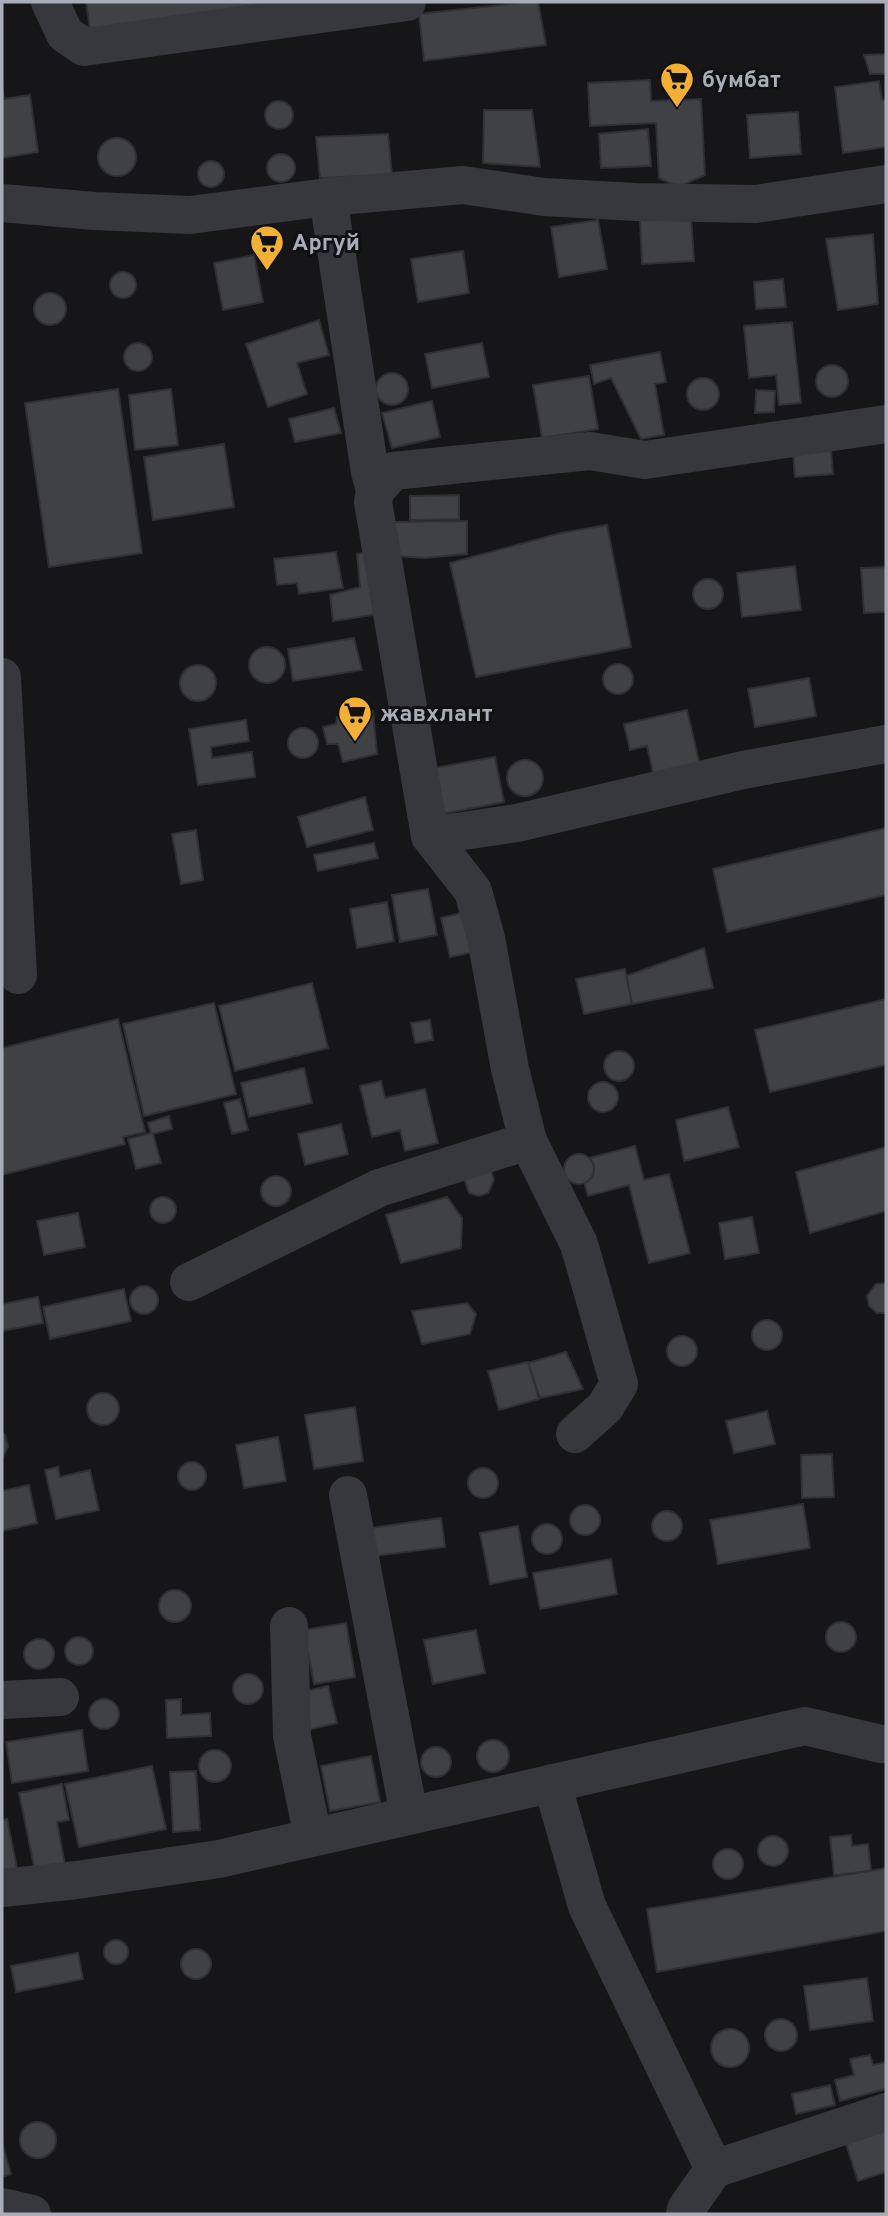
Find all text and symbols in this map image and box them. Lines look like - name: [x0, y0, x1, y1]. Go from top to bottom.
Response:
- supermarket icon: бумбат: [658, 60, 696, 109]
- place label: бумбат: [702, 67, 781, 96]
- supermarket icon: Аргуй: [248, 223, 286, 272]
- place label: Аргуй: [292, 230, 360, 259]
- supermarket icon: жавхлант: [336, 694, 374, 743]
- place label: жавхлант: [380, 701, 493, 730]

